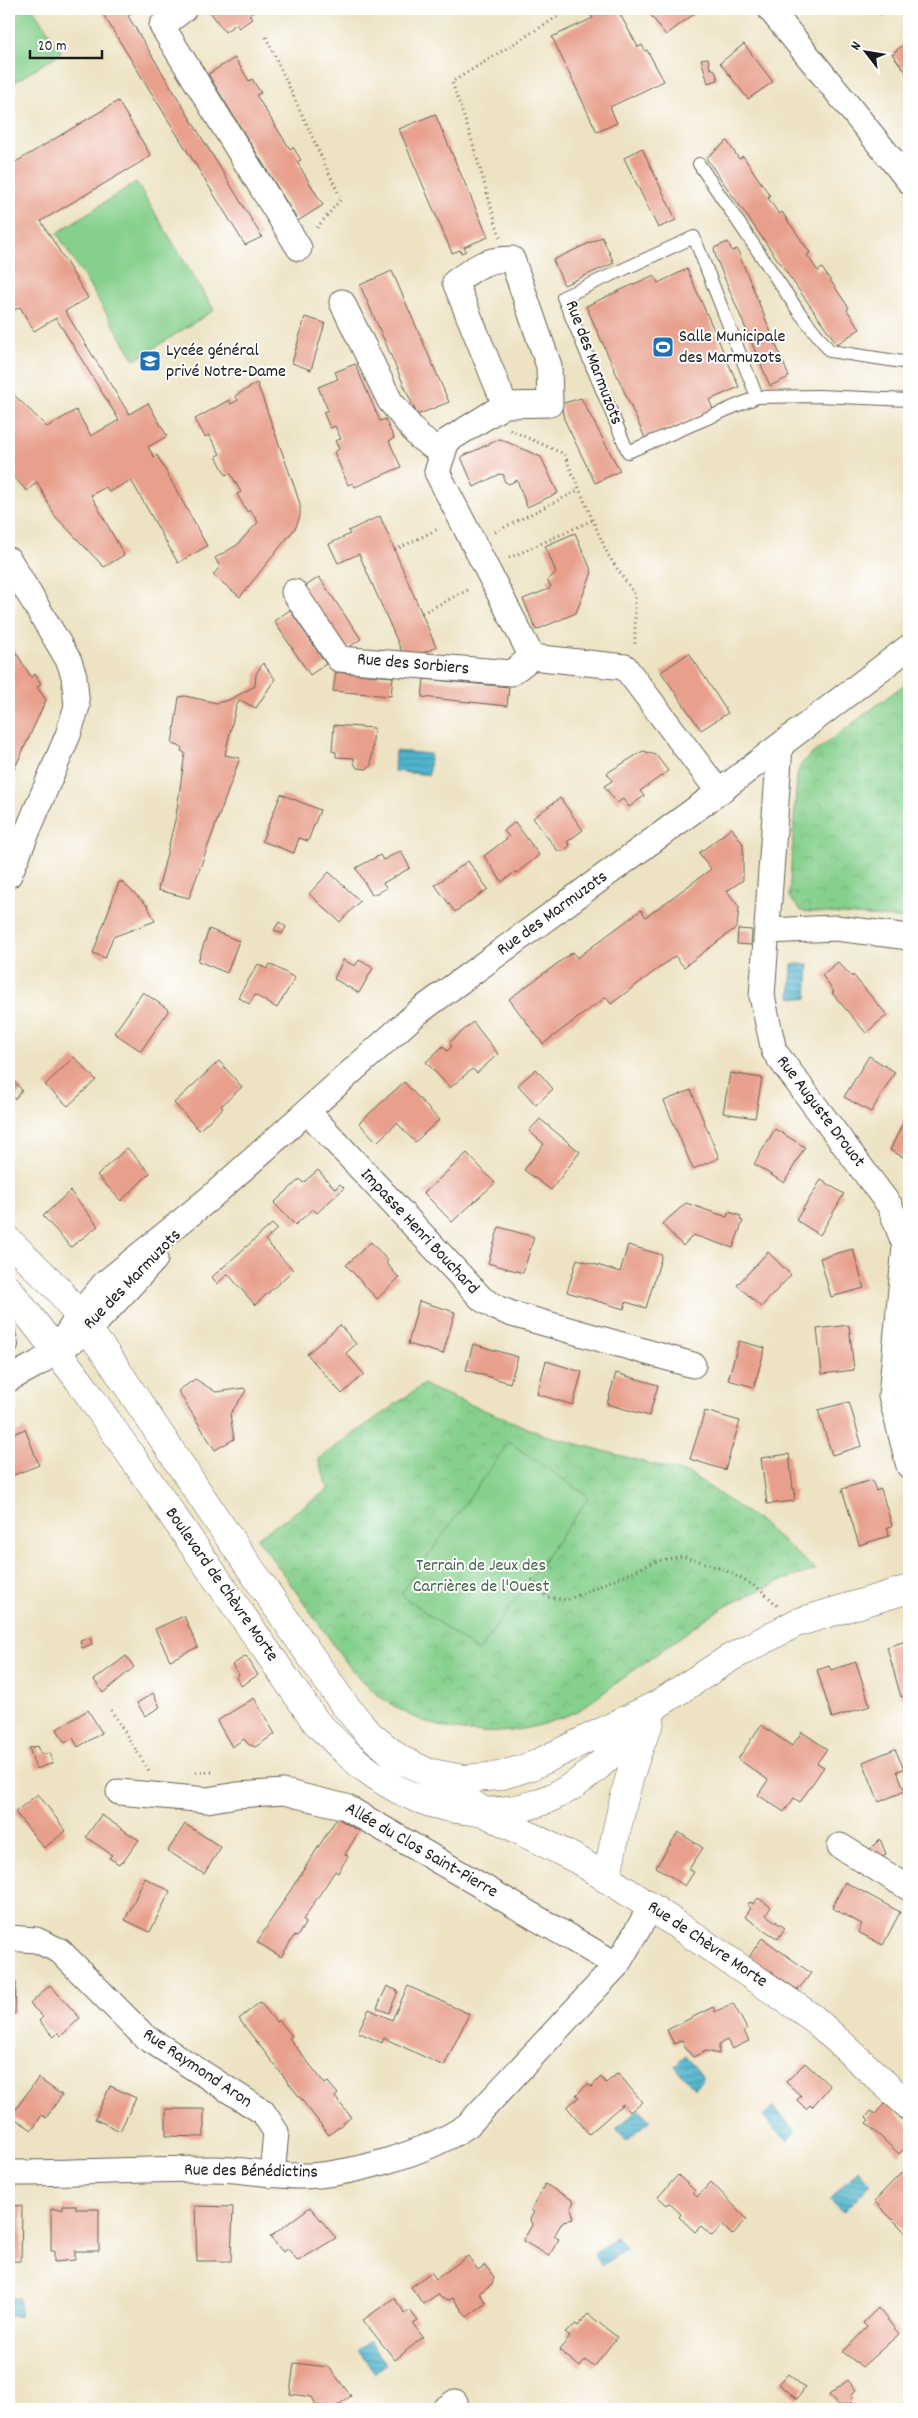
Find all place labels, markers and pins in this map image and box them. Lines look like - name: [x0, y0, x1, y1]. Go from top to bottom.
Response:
- place label: Salle Municipale des Marmuzots: [679, 325, 785, 371]
- sports icon: Salle Municipale des Marmuzots: [651, 335, 675, 359]
- place label: Lycée général privé Notre-Dame: [166, 339, 286, 385]
- school or university icon: Lycée général privé Notre-Dame: [138, 349, 162, 373]

